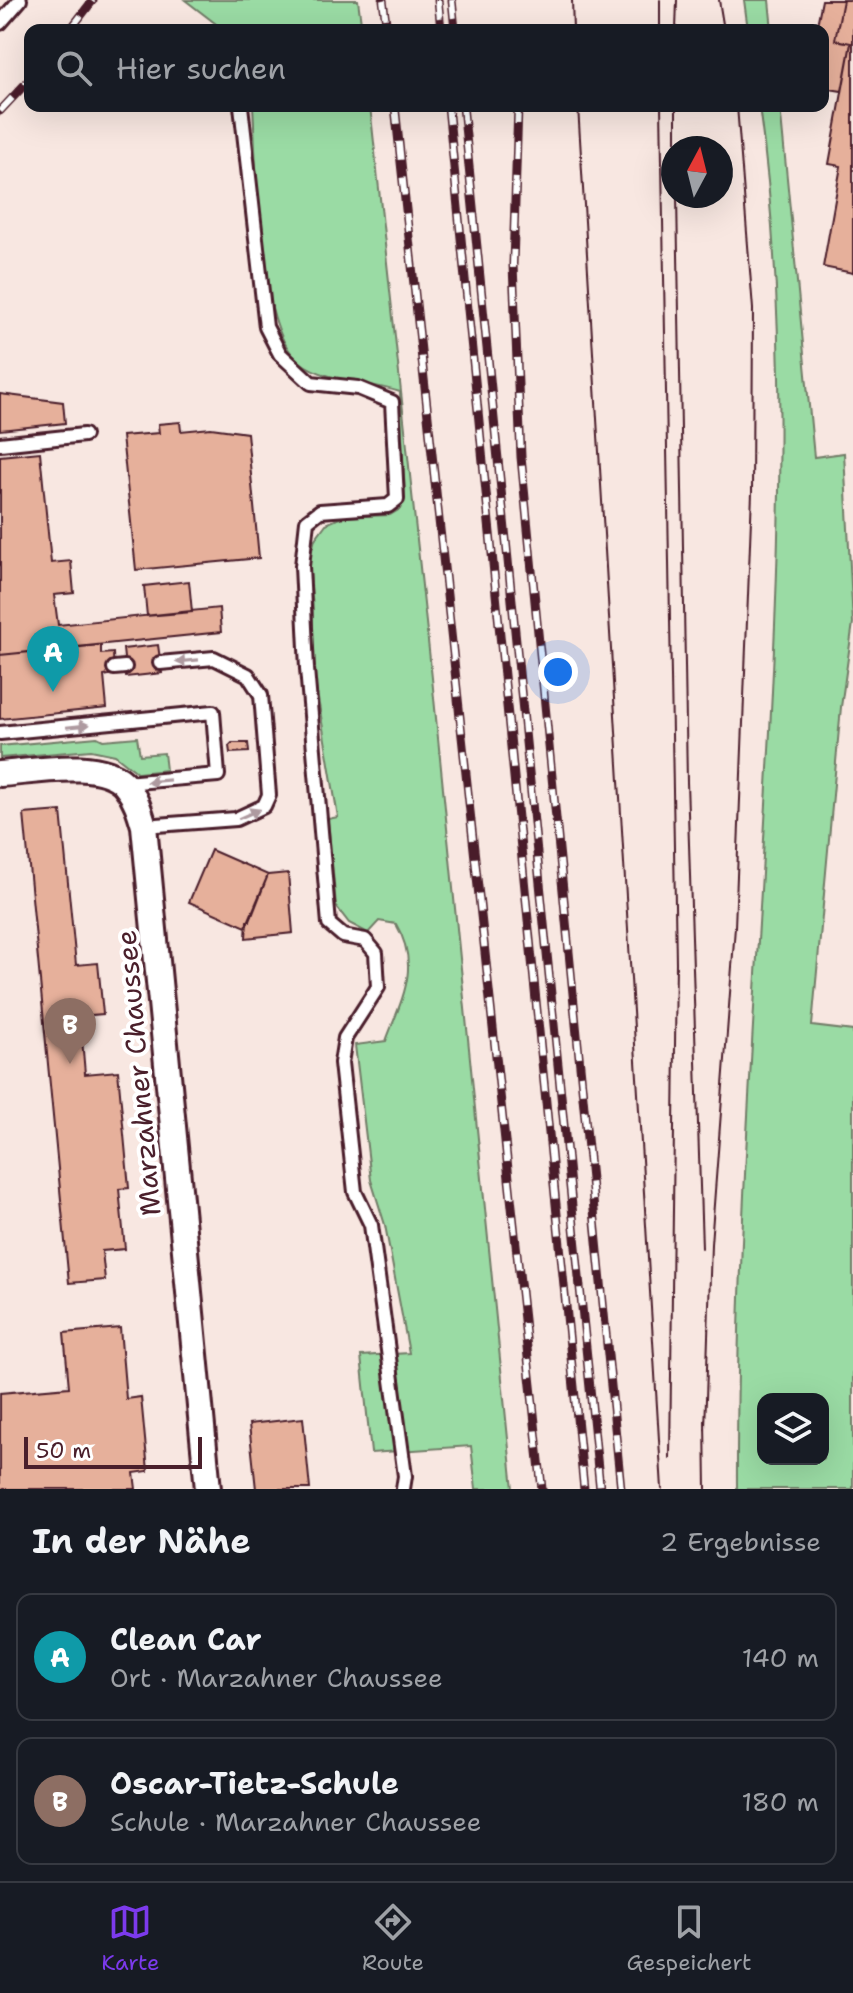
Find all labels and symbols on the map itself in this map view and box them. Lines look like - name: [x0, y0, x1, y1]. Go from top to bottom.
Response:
- north arrow: [661, 136, 733, 208]
- pin: A: [27, 626, 79, 692]
- your location: [538, 652, 578, 692]
- one-way arrow: [174, 654, 199, 667]
- one-way arrow: [66, 719, 91, 732]
- one-way arrow: [145, 774, 170, 787]
- one-way arrow: [237, 807, 260, 820]
- street label: Marzahner Chaussee: [107, 928, 169, 1218]
- pin: B: [44, 998, 96, 1064]
- scale bar: [24, 1433, 202, 1469]

